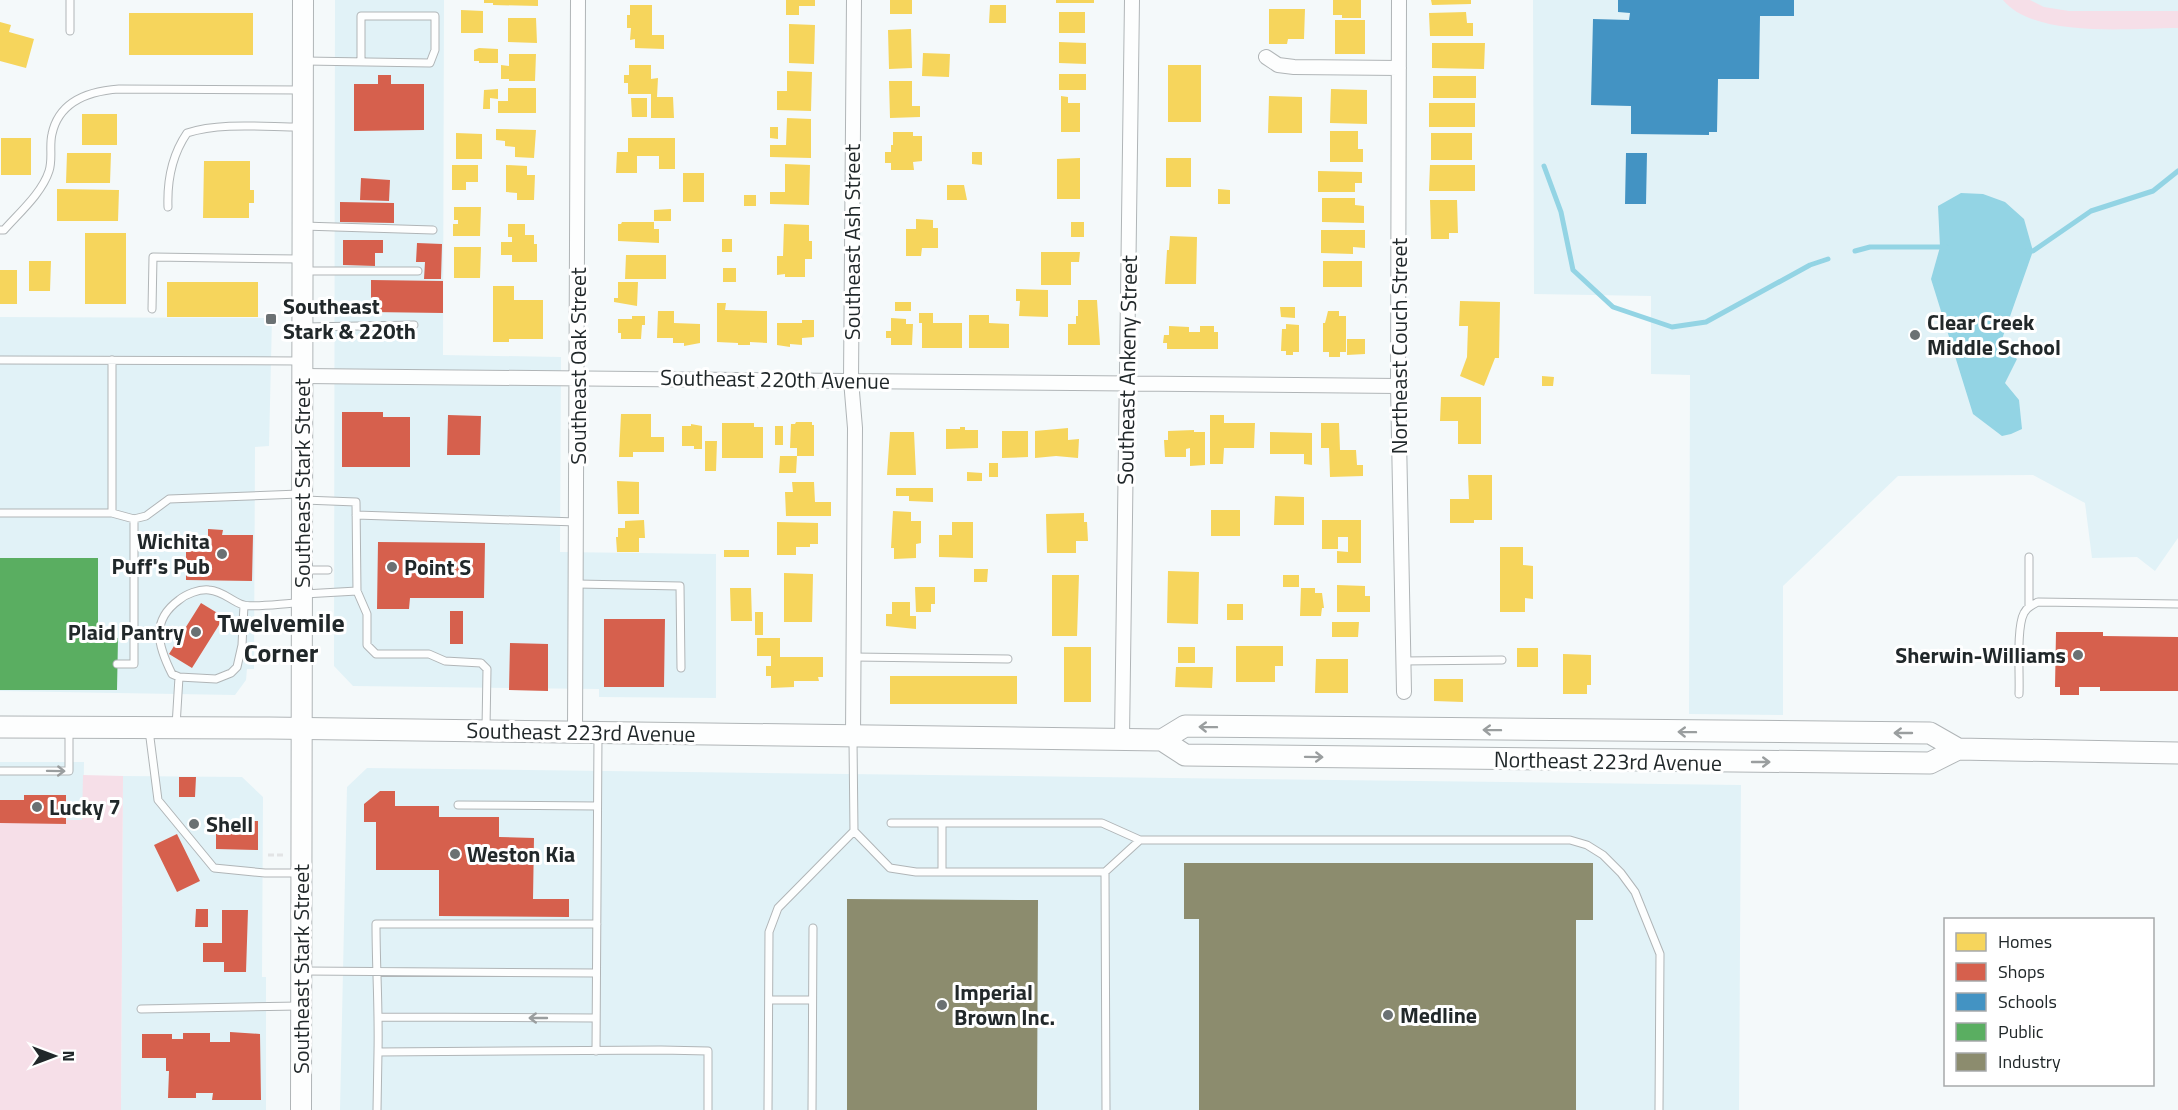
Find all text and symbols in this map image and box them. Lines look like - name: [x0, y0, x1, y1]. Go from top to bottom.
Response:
- street label: Southeast Ash Street: [835, 144, 869, 340]
- street label: Northeast Couch Street: [1382, 237, 1416, 454]
- street label: Southeast Ankeny Street: [1108, 255, 1146, 485]
- street label: Southeast Oak Street: [561, 267, 595, 465]
- place label: Southeast Stark & 220th: [283, 289, 416, 348]
- place label: Clear Creek Middle School: [1927, 305, 2061, 364]
- marker: Southeast Stark & 220th: [264, 312, 278, 326]
- marker: Clear Creek Middle School: [1908, 328, 1922, 342]
- street label: Southeast 220th Avenue: [660, 360, 890, 398]
- street label: Southeast Stark Street: [285, 378, 319, 588]
- place label: Wichita Puff's Pub: [112, 524, 210, 583]
- marker: Wichita Puff's Pub: [215, 547, 229, 561]
- place label: Point S: [404, 550, 471, 584]
- marker: Point S: [385, 560, 399, 574]
- district label: Twelvemile Corner: [217, 603, 345, 672]
- place label: Plaid Pantry: [68, 615, 184, 649]
- marker: Plaid Pantry: [189, 625, 203, 639]
- place label: Sherwin-Williams: [1895, 638, 2066, 672]
- marker: Sherwin-Williams: [2071, 648, 2085, 662]
- street label: Southeast 223rd Avenue: [466, 713, 696, 751]
- one-way arrow: [1198, 721, 1218, 732]
- one-way arrow: [1483, 724, 1503, 736]
- one-way arrow: [1678, 727, 1698, 738]
- one-way arrow: [1894, 727, 1914, 739]
- street label: Northeast 223rd Avenue: [1494, 742, 1722, 780]
- one-way arrow: [1303, 751, 1323, 763]
- one-way arrow: [1750, 756, 1770, 768]
- one-way arrow: [46, 765, 66, 777]
- place label: Lucky 7: [49, 790, 121, 824]
- marker: Lucky 7: [30, 800, 44, 814]
- place label: Shell: [206, 807, 253, 841]
- marker: Shell: [187, 817, 201, 831]
- place label: Weston Kia: [467, 837, 575, 871]
- marker: Weston Kia: [448, 847, 462, 861]
- street label: Southeast Stark Street: [284, 864, 318, 1074]
- legend: [1944, 918, 2154, 1086]
- text: Homes: [1998, 928, 2052, 955]
- text: Shops: [1998, 958, 2045, 985]
- place label: Imperial Brown Inc.: [954, 975, 1055, 1034]
- text: Schools: [1998, 988, 2057, 1015]
- marker: Imperial Brown Inc.: [935, 998, 949, 1012]
- place label: Medline: [1400, 998, 1477, 1032]
- marker: Medline: [1381, 1008, 1395, 1022]
- one-way arrow: [528, 1012, 548, 1024]
- text: Public: [1998, 1018, 2044, 1045]
- north arrow: [24, 1026, 84, 1086]
- text: Industry: [1998, 1048, 2061, 1075]
- text: N: [57, 1050, 81, 1062]

